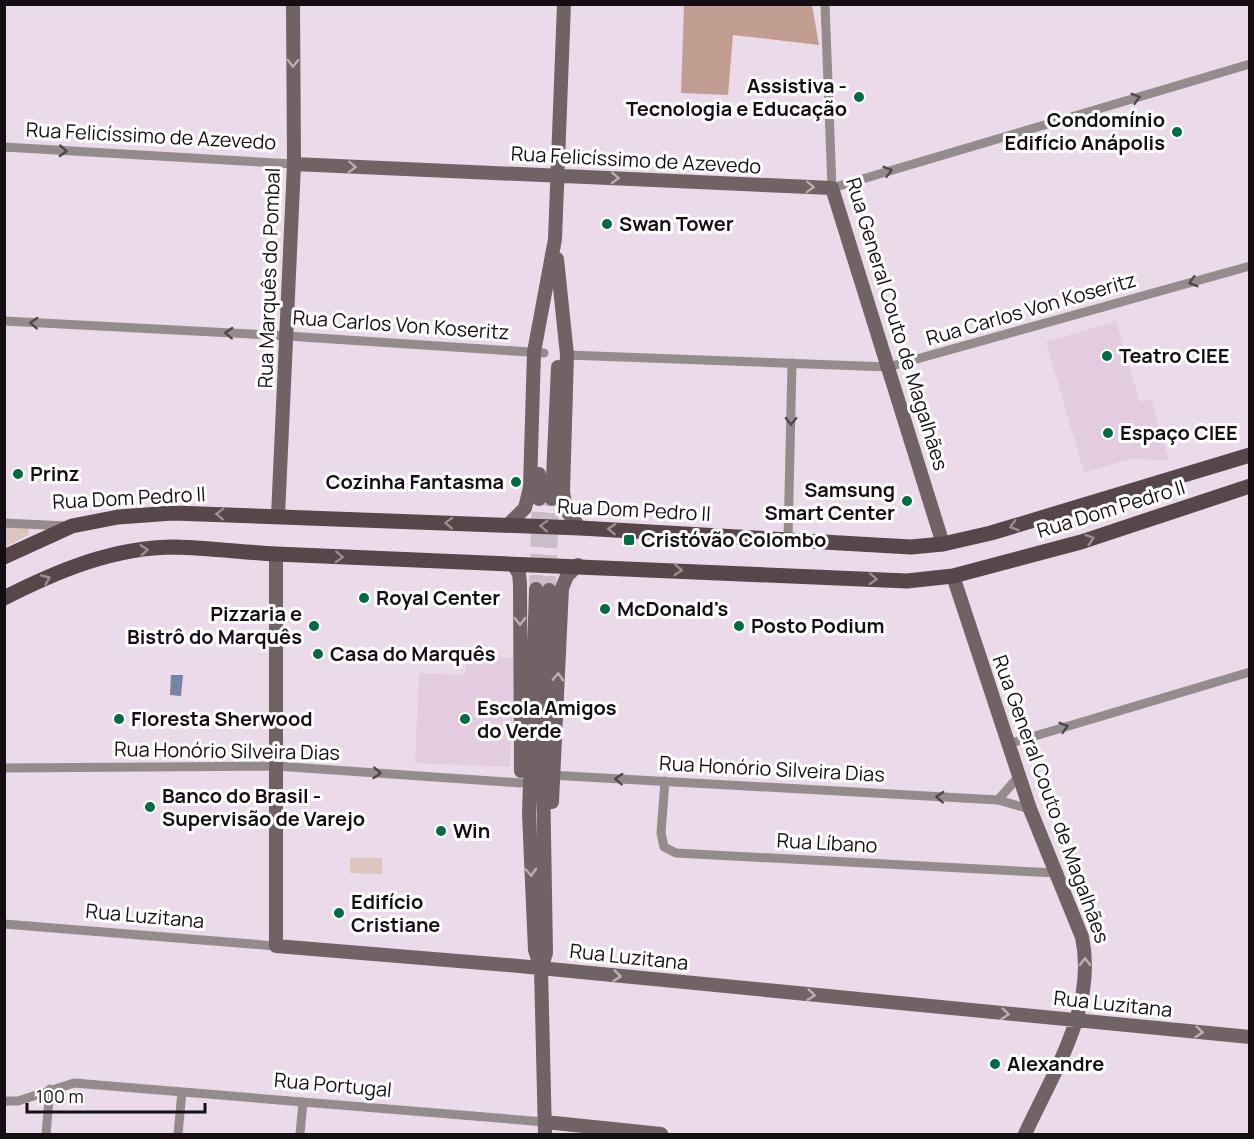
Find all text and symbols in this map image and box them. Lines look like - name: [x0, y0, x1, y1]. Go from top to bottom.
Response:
- one-way arrow: [287, 58, 299, 67]
- place label: Assistiva - Tecnologia e Educação: [626, 72, 847, 122]
- marker: Assistiva - Tecnologia e Educação: [852, 90, 866, 104]
- one-way arrow: [1130, 93, 1141, 105]
- place label: Condomínio Edifício Anápolis: [1005, 106, 1165, 156]
- street label: Rua Felicíssimo de Azevedo: [25, 115, 277, 156]
- marker: Condomínio Edifício Anápolis: [1170, 125, 1184, 139]
- street label: Rua Felicíssimo de Azevedo: [510, 139, 762, 180]
- one-way arrow: [58, 144, 67, 157]
- one-way arrow: [348, 160, 357, 173]
- one-way arrow: [882, 166, 893, 178]
- street label: Rua Marquês do Pombal: [251, 167, 286, 389]
- one-way arrow: [611, 172, 620, 185]
- street label: Rua General Couto de Magalhães: [840, 174, 955, 474]
- one-way arrow: [806, 180, 815, 193]
- place label: Swan Tower: [619, 210, 734, 237]
- marker: Swan Tower: [600, 217, 614, 231]
- street label: Rua Carlos Von Koseritz: [923, 266, 1139, 351]
- one-way arrow: [1188, 275, 1199, 287]
- street label: Rua Carlos Von Koseritz: [292, 303, 510, 346]
- one-way arrow: [30, 316, 39, 329]
- one-way arrow: [225, 326, 234, 339]
- place label: Teatro CIEE: [1119, 342, 1229, 369]
- marker: Teatro CIEE: [1100, 349, 1114, 363]
- one-way arrow: [785, 417, 797, 426]
- place label: Espaço CIEE: [1120, 419, 1238, 446]
- marker: Espaço CIEE: [1101, 426, 1115, 440]
- place label: Prinz: [30, 460, 80, 487]
- marker: Prinz: [11, 467, 25, 481]
- place label: Cozinha Fantasma: [326, 468, 504, 495]
- street label: Rua Dom Pedro II: [1033, 473, 1188, 544]
- marker: Cozinha Fantasma: [509, 475, 523, 489]
- place label: Samsung Smart Center: [765, 476, 895, 526]
- street label: Rua Dom Pedro II: [52, 480, 206, 515]
- street label: Rua Dom Pedro II: [557, 492, 711, 527]
- marker: Samsung Smart Center: [900, 494, 914, 508]
- one-way arrow: [215, 508, 224, 521]
- one-way arrow: [445, 516, 454, 529]
- one-way arrow: [1009, 519, 1020, 531]
- one-way arrow: [539, 520, 548, 533]
- one-way arrow: [607, 523, 616, 536]
- place label: Cristóvão Colombo: [641, 526, 826, 553]
- marker: Cristóvão Colombo: [622, 533, 636, 547]
- one-way arrow: [1084, 534, 1095, 547]
- one-way arrow: [140, 544, 149, 557]
- one-way arrow: [334, 550, 343, 563]
- one-way arrow: [674, 564, 683, 577]
- one-way arrow: [869, 573, 878, 586]
- one-way arrow: [39, 574, 50, 586]
- place label: Royal Center: [376, 584, 500, 611]
- marker: Royal Center: [357, 591, 371, 605]
- place label: McDonald's: [617, 595, 729, 622]
- place label: Pizzaria e Bistrô do Marquês: [127, 600, 302, 650]
- marker: McDonald's: [598, 602, 612, 616]
- place label: Posto Podium: [751, 612, 884, 639]
- one-way arrow: [514, 616, 526, 625]
- marker: Pizzaria e Bistrô do Marquês: [307, 619, 321, 633]
- marker: Posto Podium: [732, 619, 746, 633]
- place label: Casa do Marquês: [330, 640, 496, 667]
- marker: Casa do Marquês: [311, 647, 325, 661]
- street label: Rua General Couto de Magalhães: [987, 651, 1116, 947]
- one-way arrow: [552, 672, 565, 681]
- place label: Escola Amigos do Verde: [477, 694, 617, 744]
- place label: Floresta Sherwood: [131, 705, 313, 732]
- marker: Floresta Sherwood: [112, 712, 126, 726]
- marker: Escola Amigos do Verde: [458, 712, 472, 726]
- one-way arrow: [1058, 722, 1069, 734]
- street label: Rua Honório Silveira Dias: [114, 735, 340, 766]
- street label: Rua Honório Silveira Dias: [659, 749, 886, 788]
- one-way arrow: [372, 766, 381, 779]
- one-way arrow: [615, 772, 624, 785]
- place label: Banco do Brasil - Supervisão de Varejo: [162, 782, 365, 832]
- one-way arrow: [935, 790, 944, 803]
- marker: Banco do Brasil - Supervisão de Varejo: [143, 800, 157, 814]
- place label: Win: [453, 817, 490, 844]
- marker: Win: [434, 824, 448, 838]
- street label: Rua Líbano: [776, 826, 878, 859]
- one-way arrow: [525, 868, 538, 877]
- place label: Edifício Cristiane: [351, 888, 440, 938]
- street label: Rua Luzitana: [85, 897, 206, 934]
- marker: Edifício Cristiane: [332, 906, 346, 920]
- street label: Rua Luzitana: [568, 937, 690, 976]
- one-way arrow: [1079, 958, 1091, 967]
- one-way arrow: [612, 969, 621, 982]
- street label: Rua Luzitana: [1052, 984, 1174, 1023]
- one-way arrow: [806, 988, 815, 1001]
- one-way arrow: [1000, 1007, 1009, 1020]
- one-way arrow: [1194, 1025, 1204, 1038]
- place label: Alexandre: [1007, 1050, 1104, 1077]
- marker: Alexandre: [988, 1057, 1002, 1071]
- street label: Rua Portugal: [273, 1066, 393, 1103]
- scale bar: [27, 1076, 206, 1114]
- text: 100 m: [36, 1084, 84, 1108]

